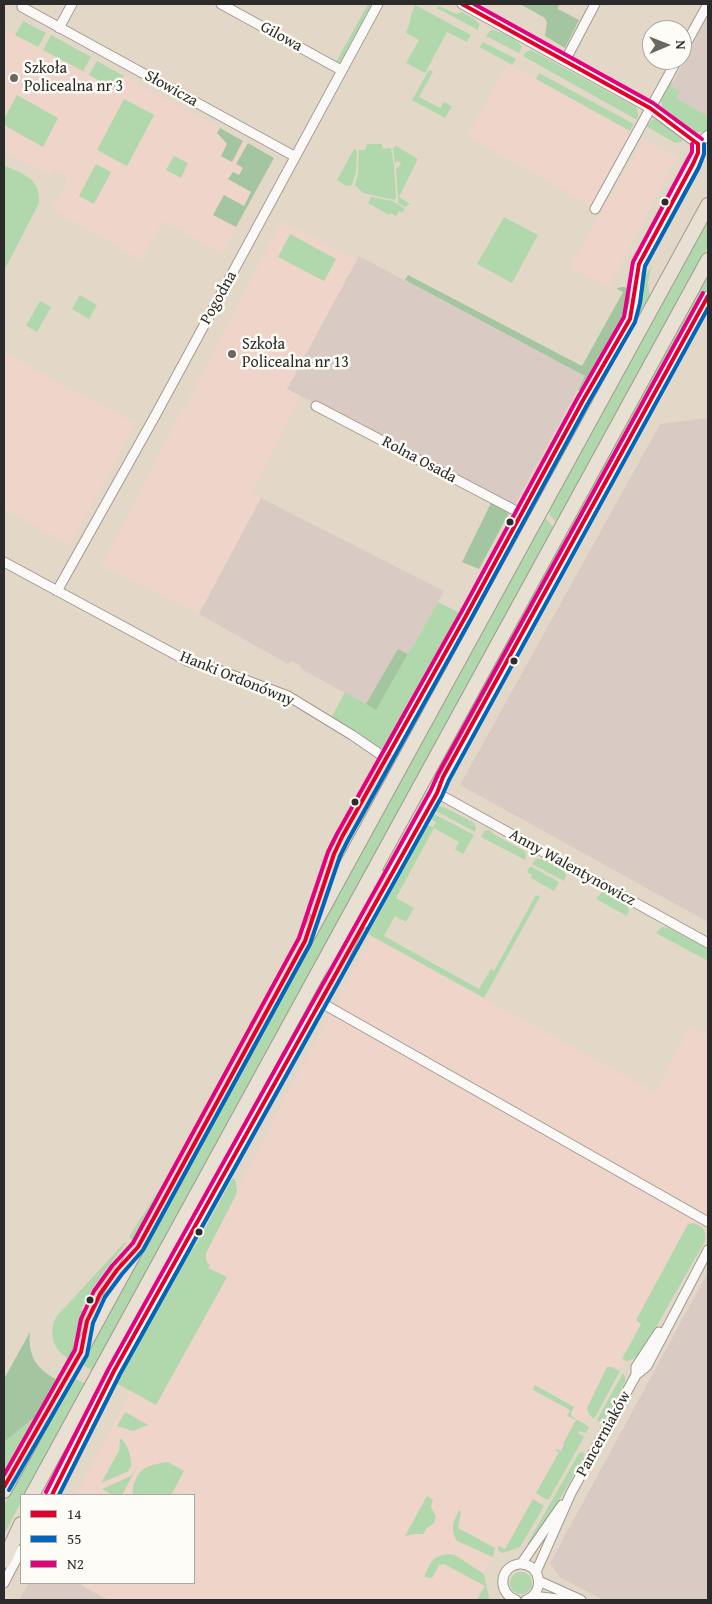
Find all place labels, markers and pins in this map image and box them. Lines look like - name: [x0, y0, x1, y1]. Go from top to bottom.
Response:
- place label: Szkoła Policealna nr 3: [24, 59, 123, 97]
- marker: Szkoła Policealna nr 3: [8, 72, 20, 84]
- unlabelled marker: [660, 197, 670, 207]
- place label: Szkoła Policealna nr 13: [242, 335, 349, 373]
- marker: Szkoła Policealna nr 13: [226, 348, 238, 360]
- unlabelled marker: [505, 517, 515, 527]
- unlabelled marker: [509, 656, 519, 666]
- unlabelled marker: [350, 797, 360, 807]
- unlabelled marker: [194, 1227, 204, 1237]
- unlabelled marker: [85, 1295, 95, 1305]

